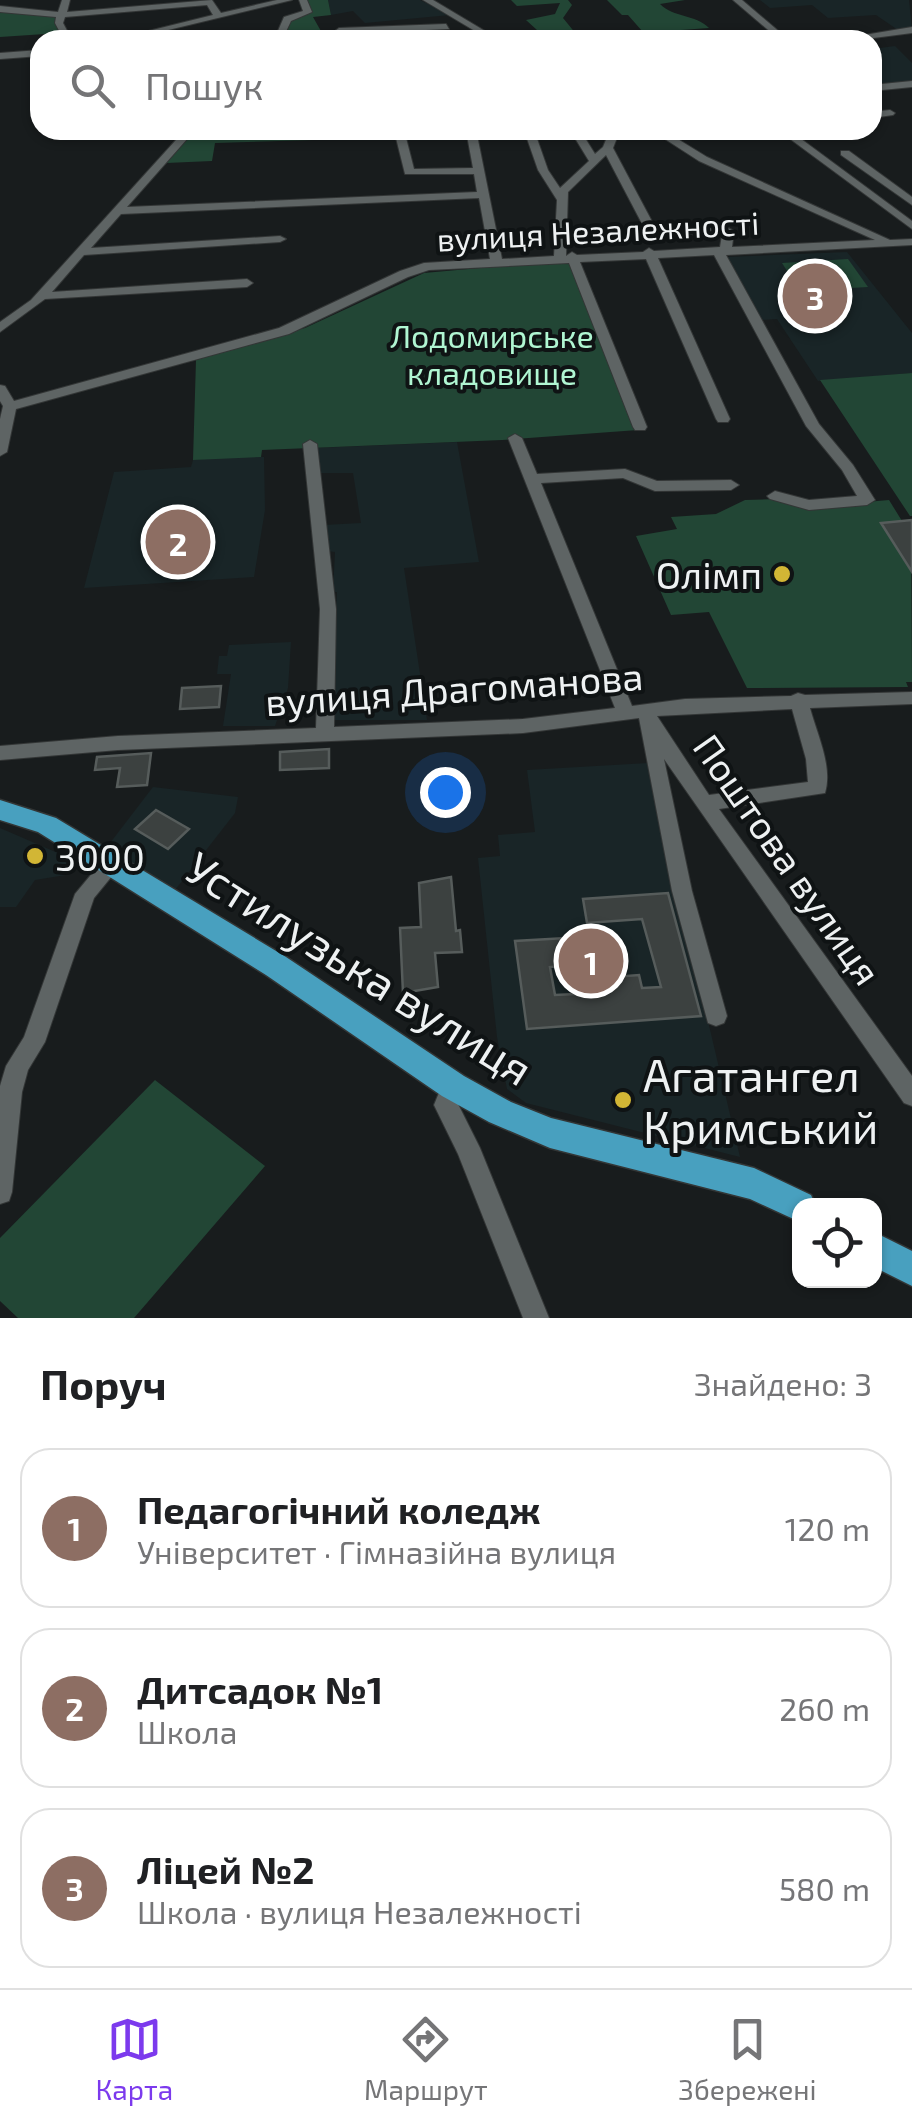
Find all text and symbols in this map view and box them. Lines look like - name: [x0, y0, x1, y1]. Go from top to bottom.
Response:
- search box: [30, 30, 882, 140]
- icon: search: [65, 58, 120, 113]
- text: Пошук: [145, 62, 263, 108]
- street label: вулиця Незалежності: [436, 203, 760, 258]
- pin: 3: [782, 258, 848, 334]
- park label: Лодомирське кладовище: [390, 316, 594, 391]
- pin: 2: [146, 504, 210, 580]
- place label: Олімп: [656, 551, 762, 597]
- marker: Олімп: [771, 563, 793, 585]
- street label: вулиця Драгоманова: [263, 652, 645, 724]
- street label: Поштова вулиця: [685, 725, 891, 993]
- your location: [420, 767, 471, 818]
- place label: 3000: [55, 833, 145, 879]
- street label: Устилузька вулиця: [177, 839, 543, 1096]
- marker: 3000: [24, 845, 46, 867]
- pin: 1: [558, 924, 624, 998]
- place label: Агатангел Кримський: [643, 1047, 879, 1153]
- marker: Агатангел Кримський: [612, 1089, 634, 1111]
- map controls: [792, 1198, 882, 1288]
- button: locate: [792, 1198, 882, 1288]
- text: Поруч: [40, 1358, 167, 1408]
- text: Знайдено: 3: [694, 1364, 872, 1402]
- text: Педагогічний коледж: [137, 1486, 540, 1532]
- text: 1: [68, 1509, 81, 1547]
- text: 120 m: [785, 1509, 870, 1547]
- text: Університет · Гімназійна вулиця: [137, 1532, 616, 1570]
- text: Дитсадок №1: [137, 1666, 383, 1712]
- text: 2: [65, 1689, 84, 1727]
- text: 260 m: [779, 1689, 870, 1727]
- text: Школа: [137, 1712, 237, 1750]
- text: Ліцей №2: [137, 1846, 314, 1892]
- text: 3: [65, 1869, 84, 1907]
- text: 580 m: [779, 1869, 870, 1907]
- text: Школа · вулиця Незалежності: [137, 1892, 582, 1930]
- tab: Карта: [95, 2012, 173, 2106]
- tab: Маршрут: [364, 2012, 488, 2106]
- tab: Збережені: [678, 2012, 817, 2106]

